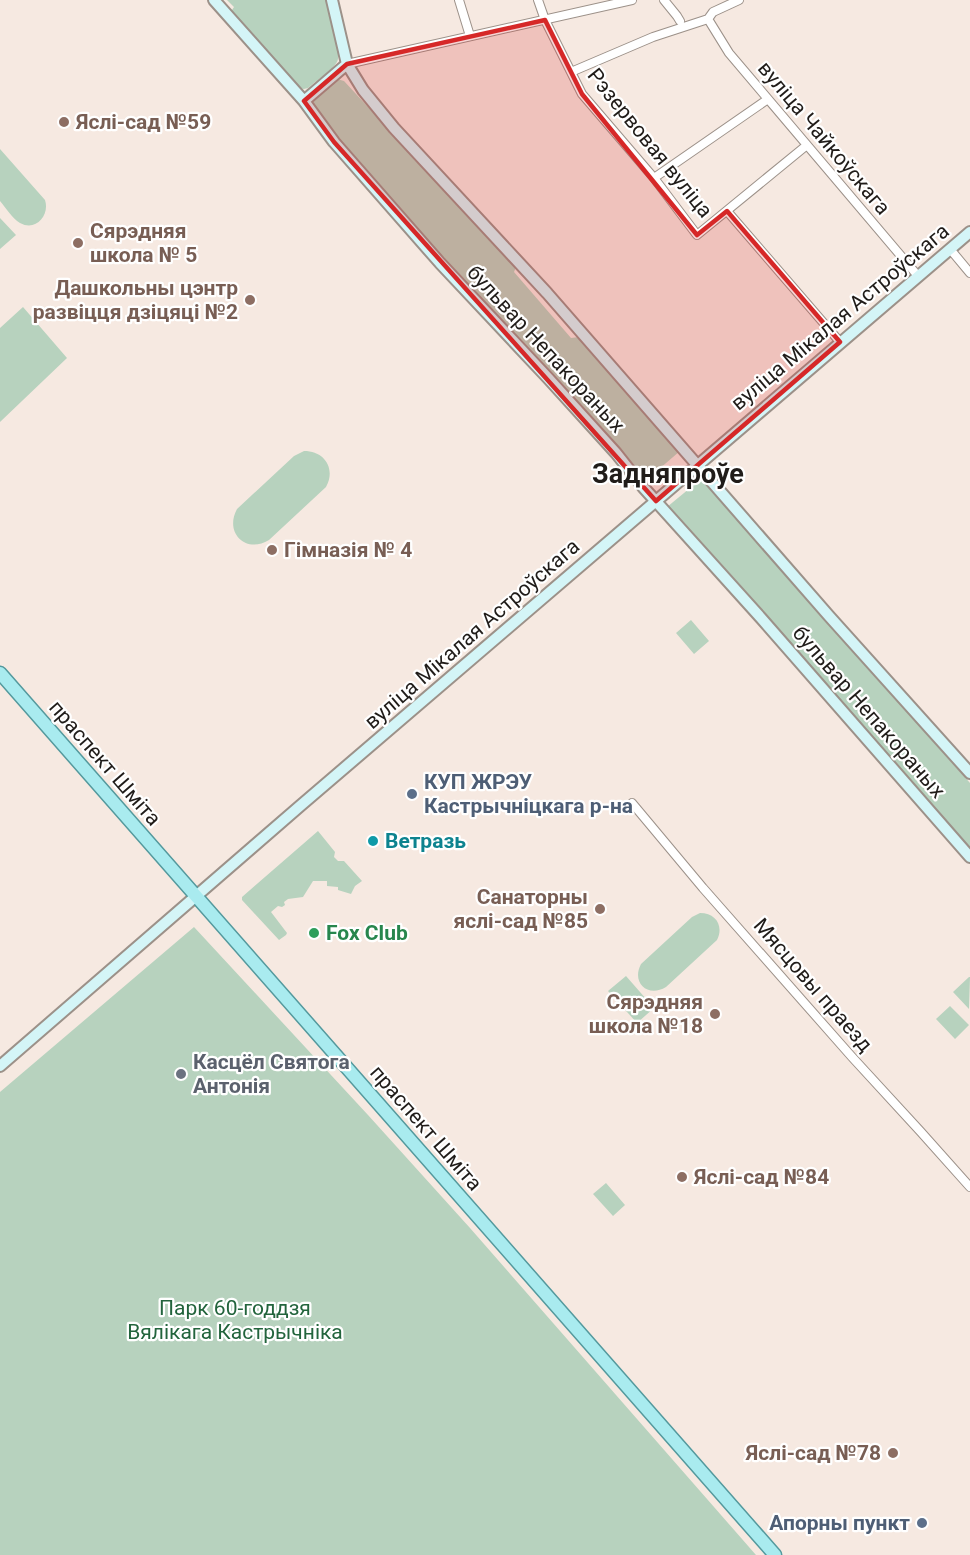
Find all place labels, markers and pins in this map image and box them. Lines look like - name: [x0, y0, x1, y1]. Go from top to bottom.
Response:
- place label: Яслі-сад №59: [75, 110, 211, 134]
- marker: Яслі-сад №59: [57, 115, 71, 129]
- place label: Сярэдняя школа № 5: [90, 219, 197, 267]
- marker: Сярэдняя школа № 5: [71, 236, 85, 250]
- place label: Дашкольны цэнтр развіцця дзіцяці №2: [33, 276, 238, 324]
- marker: Дашкольны цэнтр развіцця дзіцяці №2: [243, 293, 257, 307]
- place label: Гімназія № 4: [284, 538, 412, 562]
- marker: Гімназія № 4: [265, 543, 279, 557]
- place label: КУП ЖРЭУ Кастрычніцкага р-на: [424, 770, 633, 818]
- marker: КУП ЖРЭУ Кастрычніцкага р-на: [405, 787, 419, 801]
- place label: Ветразь: [385, 829, 466, 853]
- marker: Ветразь: [366, 834, 380, 848]
- place label: Санаторны яслі-сад №85: [454, 885, 588, 933]
- marker: Санаторны яслі-сад №85: [593, 902, 607, 916]
- place label: Fox Club: [326, 921, 408, 945]
- marker: Fox Club: [307, 926, 321, 940]
- place label: Сярэдняя школа №18: [589, 990, 703, 1038]
- marker: Сярэдняя школа №18: [708, 1007, 722, 1021]
- place label: Касцёл Святога Антонія: [193, 1050, 350, 1098]
- marker: Касцёл Святога Антонія: [174, 1067, 188, 1081]
- place label: Яслі-сад №84: [693, 1165, 829, 1189]
- marker: Яслі-сад №84: [675, 1170, 689, 1184]
- place label: Яслі-сад №78: [745, 1441, 881, 1465]
- marker: Яслі-сад №78: [886, 1446, 900, 1460]
- place label: Апорны пункт: [769, 1511, 910, 1535]
- marker: Апорны пункт: [915, 1516, 929, 1530]

